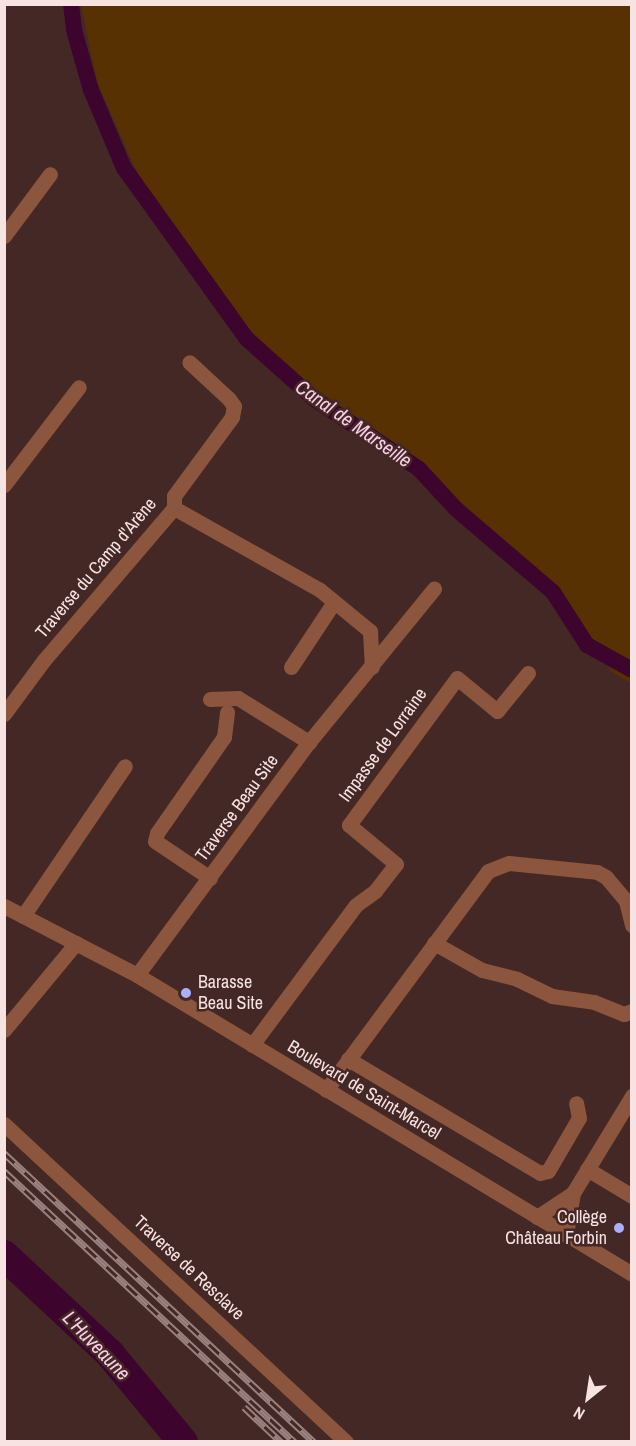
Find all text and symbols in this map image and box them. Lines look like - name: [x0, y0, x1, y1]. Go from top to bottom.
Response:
- water label: Canal de Marseille: [291, 374, 417, 472]
- street label: Traverse du Camp d'Arène: [31, 494, 161, 642]
- street label: Impasse de Lorraine: [334, 684, 432, 806]
- street label: Traverse Beau Site: [191, 750, 283, 866]
- place label: Barasse Beau Site: [198, 972, 263, 1014]
- marker: Barasse Beau Site: [179, 986, 193, 1000]
- street label: Boulevard de Saint-Marcel: [284, 1036, 444, 1144]
- place label: Collège Château Forbin: [505, 1207, 607, 1250]
- street label: Traverse de Resclave: [129, 1211, 249, 1325]
- marker: Collège Château Forbin: [612, 1221, 626, 1235]
- water label: L'Huveaune: [58, 1305, 136, 1385]
- north arrow: [558, 1368, 618, 1428]
- text: N: [569, 1402, 589, 1425]

